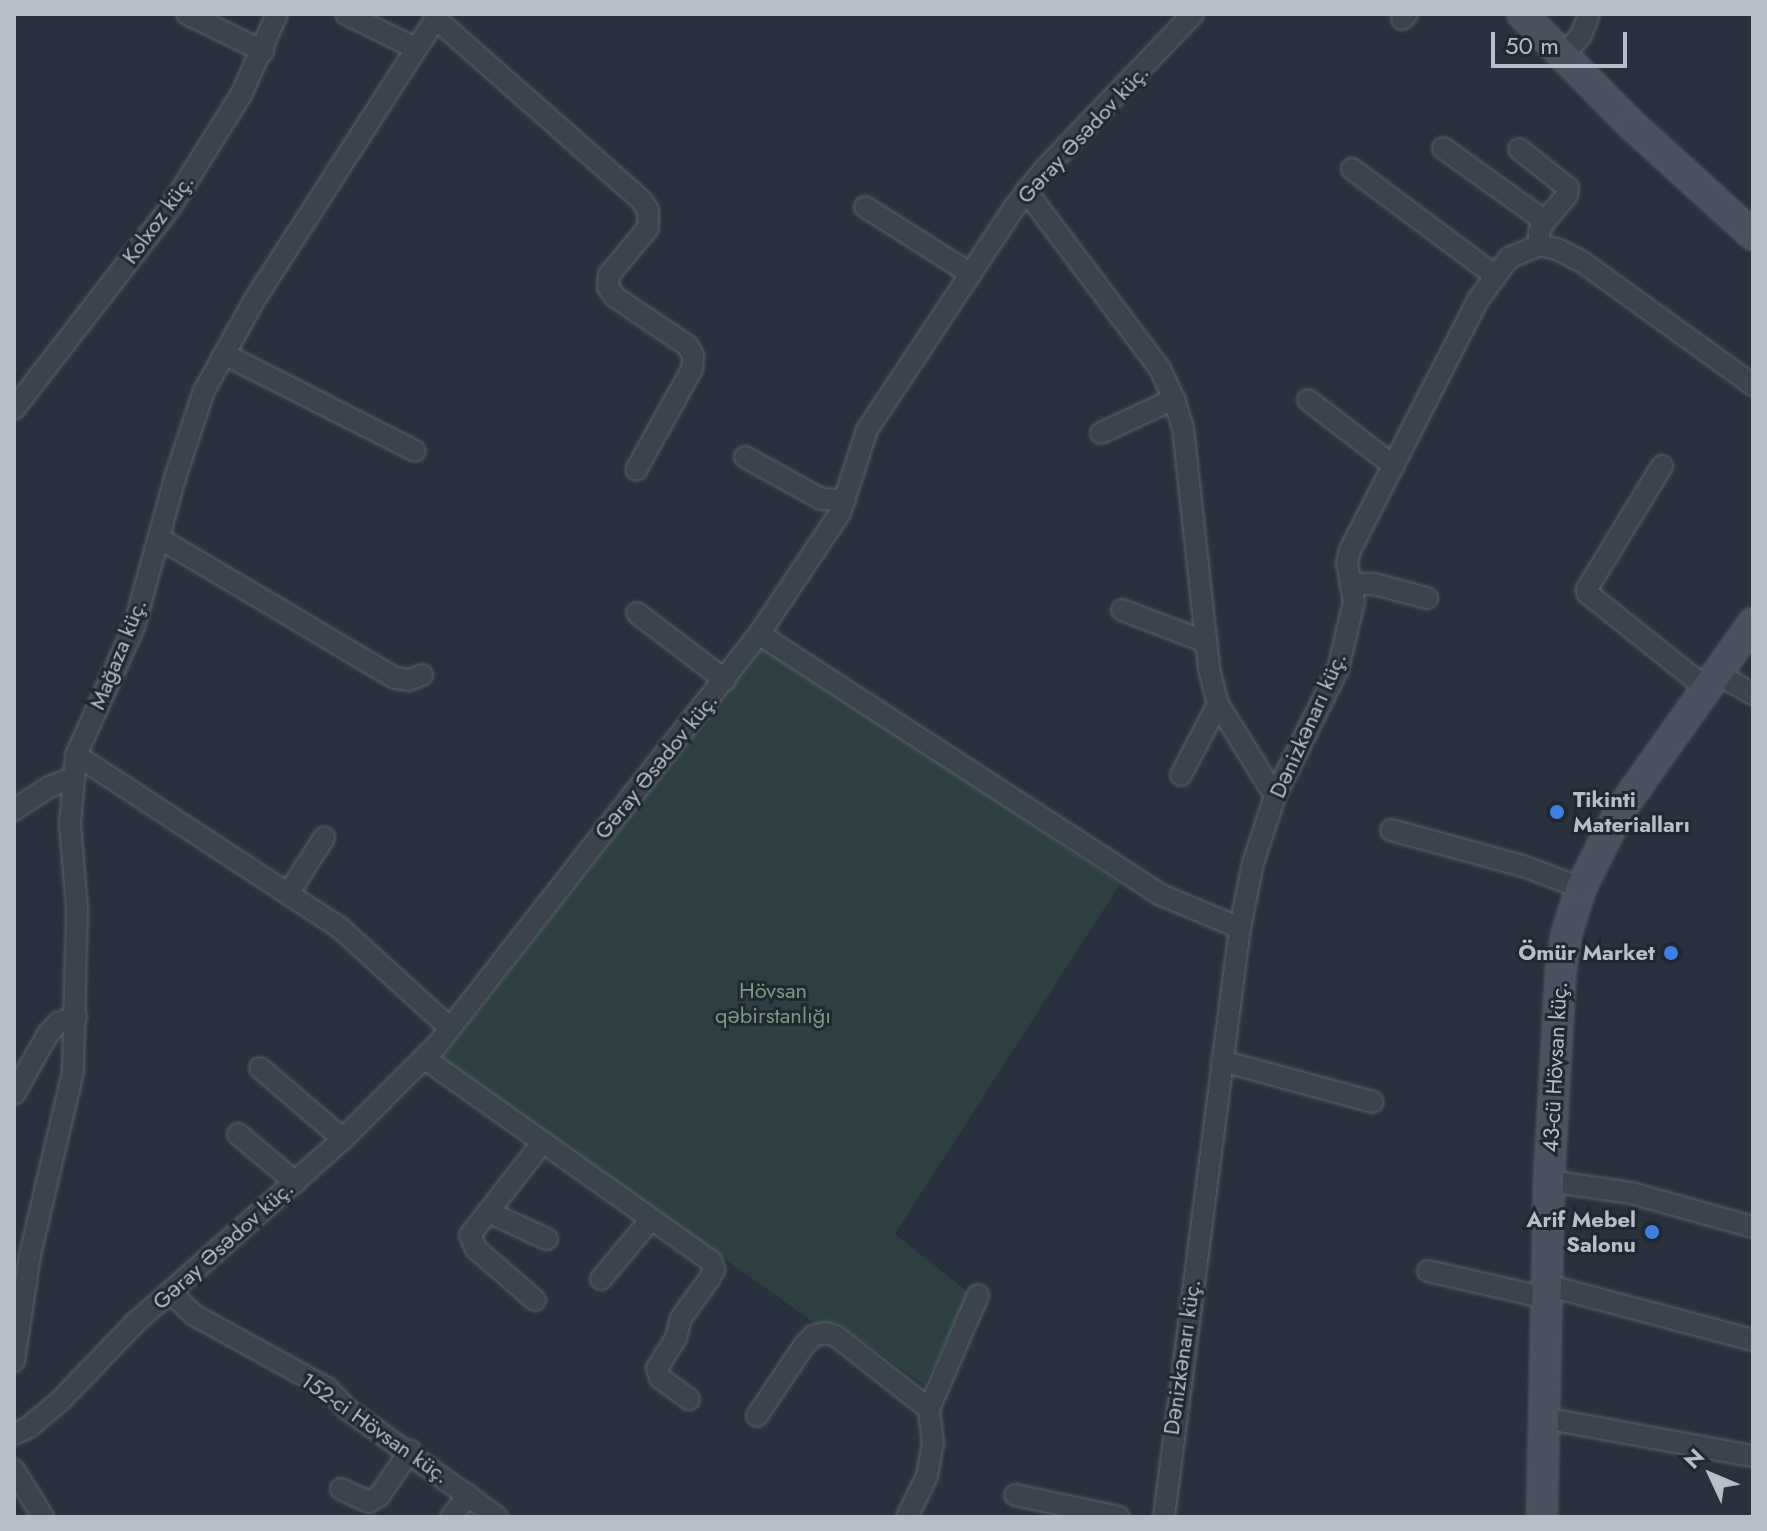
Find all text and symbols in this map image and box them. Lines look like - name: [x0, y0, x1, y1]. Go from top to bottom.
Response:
- scale bar: [1495, 16, 1631, 66]
- text: 50 m: [1505, 28, 1559, 63]
- street label: Gəray Əsədov küç.: [1012, 59, 1154, 209]
- street label: Kolxoz küç.: [117, 169, 199, 269]
- street label: Mağaza küç.: [84, 595, 152, 713]
- street label: Dənizkənarı küç.: [1264, 648, 1352, 802]
- street label: Gəray Əsədov küç.: [589, 688, 723, 844]
- place label: Tikinti Materialları: [1573, 786, 1690, 838]
- marker: Tikinti Materialları: [1548, 803, 1566, 821]
- place label: Ömür Market: [1518, 940, 1655, 966]
- marker: Ömür Market: [1662, 944, 1680, 962]
- park label: Hövsan qəbirstanlığı: [715, 977, 831, 1028]
- street label: 43-cü Hövsan küç.: [1537, 981, 1573, 1153]
- street label: Gəray Əsədov küç.: [147, 1175, 299, 1315]
- place label: Arif Mebel Salonu: [1526, 1206, 1636, 1258]
- marker: Arif Mebel Salonu: [1643, 1223, 1661, 1241]
- street label: Dənizkənarı küç.: [1158, 1278, 1206, 1436]
- street label: 152-ci Hövsan küç.: [296, 1367, 454, 1489]
- north arrow: [1671, 1435, 1751, 1515]
- text: N: [1676, 1441, 1711, 1476]

